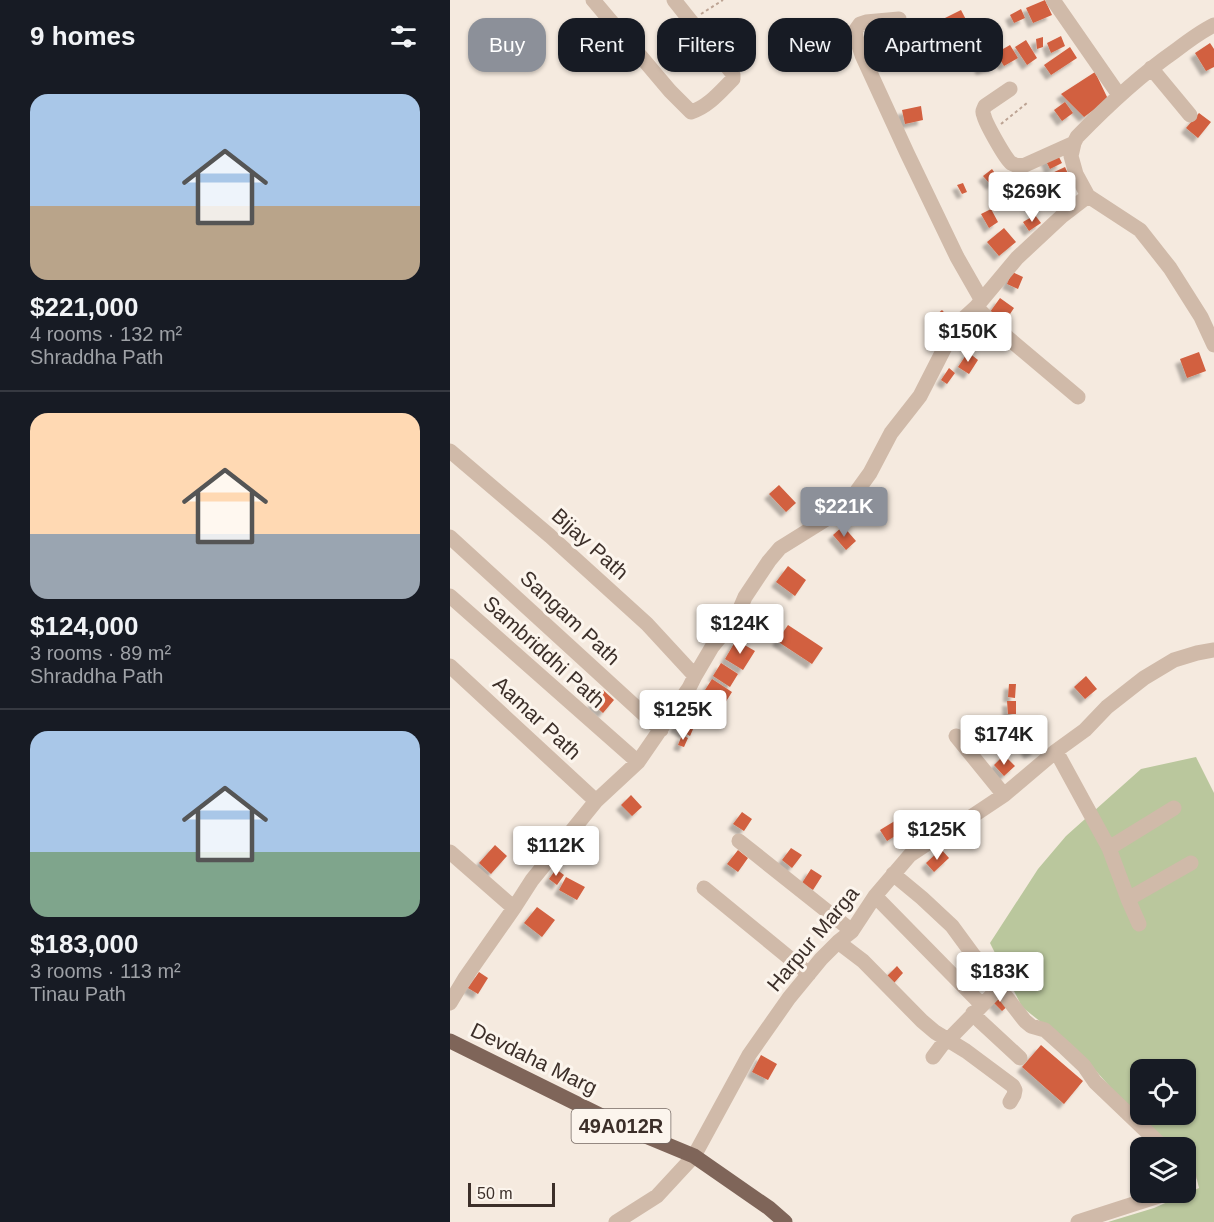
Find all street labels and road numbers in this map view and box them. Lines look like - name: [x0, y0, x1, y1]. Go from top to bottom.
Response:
- street label: Bijay Path: [548, 503, 633, 584]
- street label: Sangam Path: [516, 566, 625, 669]
- street label: Sambriddhi Path: [479, 591, 610, 712]
- street label: Aamar Path: [489, 671, 586, 764]
- street label: Harpur Marga: [762, 881, 863, 996]
- street label: Devdaha Marg: [467, 1018, 601, 1099]
- road number: 49A012R: [572, 1109, 670, 1143]

